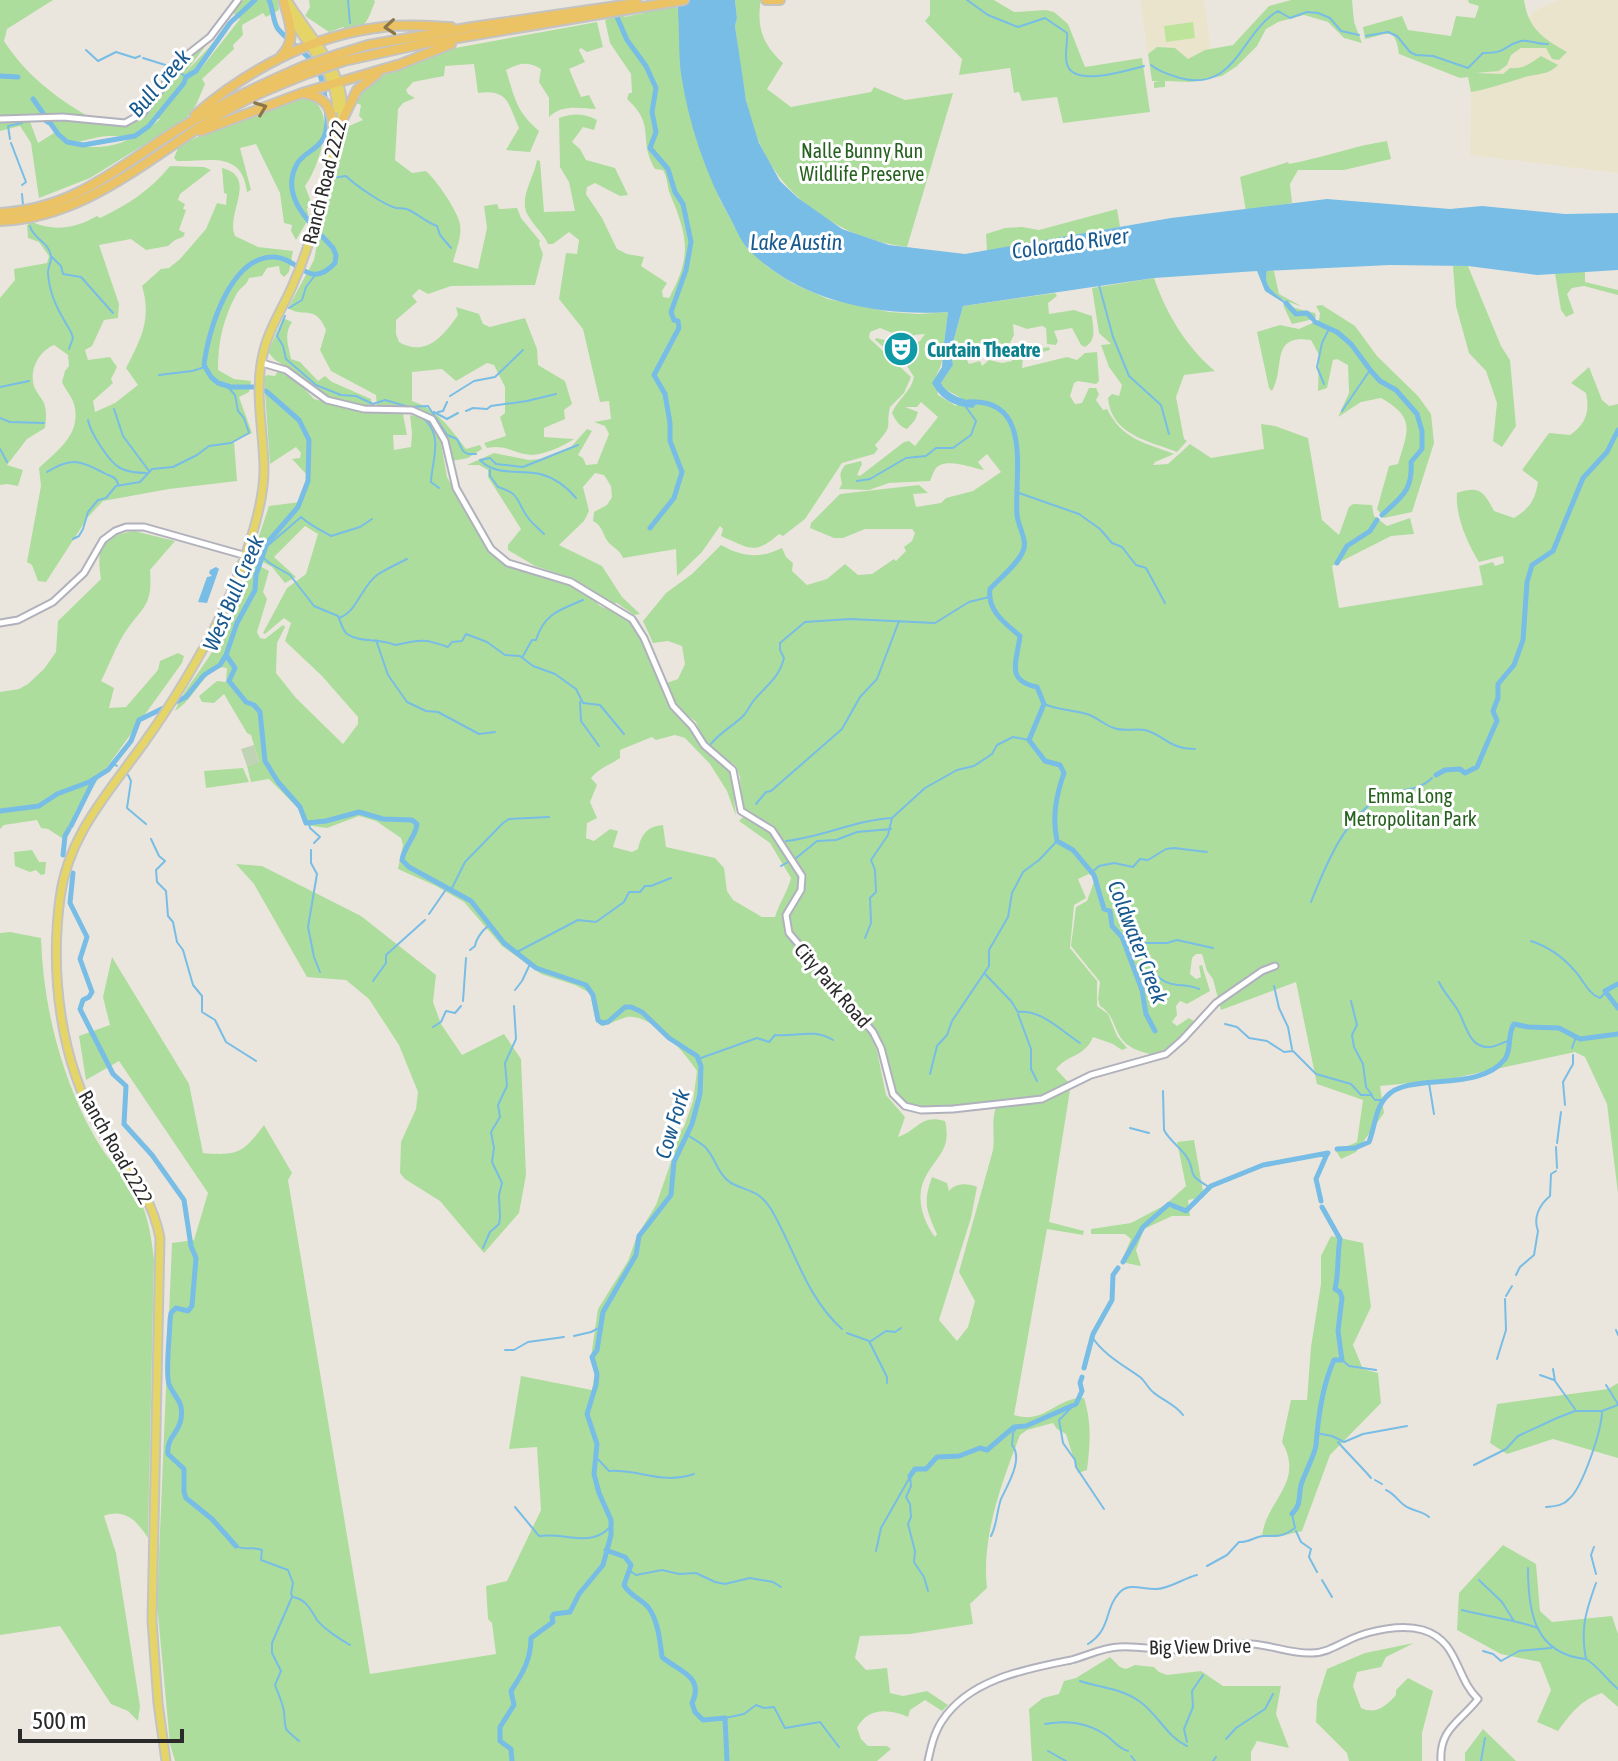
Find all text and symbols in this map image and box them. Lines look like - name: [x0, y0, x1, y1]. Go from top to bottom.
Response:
- one-way arrow: [383, 18, 396, 35]
- water label: Bull Creek: [123, 44, 195, 122]
- one-way arrow: [253, 102, 267, 118]
- street label: Ranch Road 2222: [297, 117, 351, 247]
- park label: Nalle Bunny Run Wildlife Preserve: [800, 139, 924, 185]
- water label: Colorado River: [1010, 222, 1131, 264]
- water label: Lake Austin: [750, 229, 842, 255]
- theatre icon: Curtain Theatre: [882, 330, 920, 368]
- place label: Curtain Theatre: [927, 338, 1041, 361]
- water label: West Bull Creek: [197, 531, 269, 655]
- park label: Emma Long Metropolitan Park: [1343, 784, 1477, 830]
- water label: Coldwater Creek: [1103, 877, 1174, 1008]
- street label: City Park Road: [790, 938, 876, 1032]
- street label: Ranch Road 2222: [74, 1086, 158, 1208]
- water label: Cow Fork: [649, 1086, 695, 1162]
- street label: Big View Drive: [1149, 1634, 1251, 1658]
- scale bar: [20, 1693, 182, 1743]
- text: 500 m: [32, 1707, 86, 1734]

